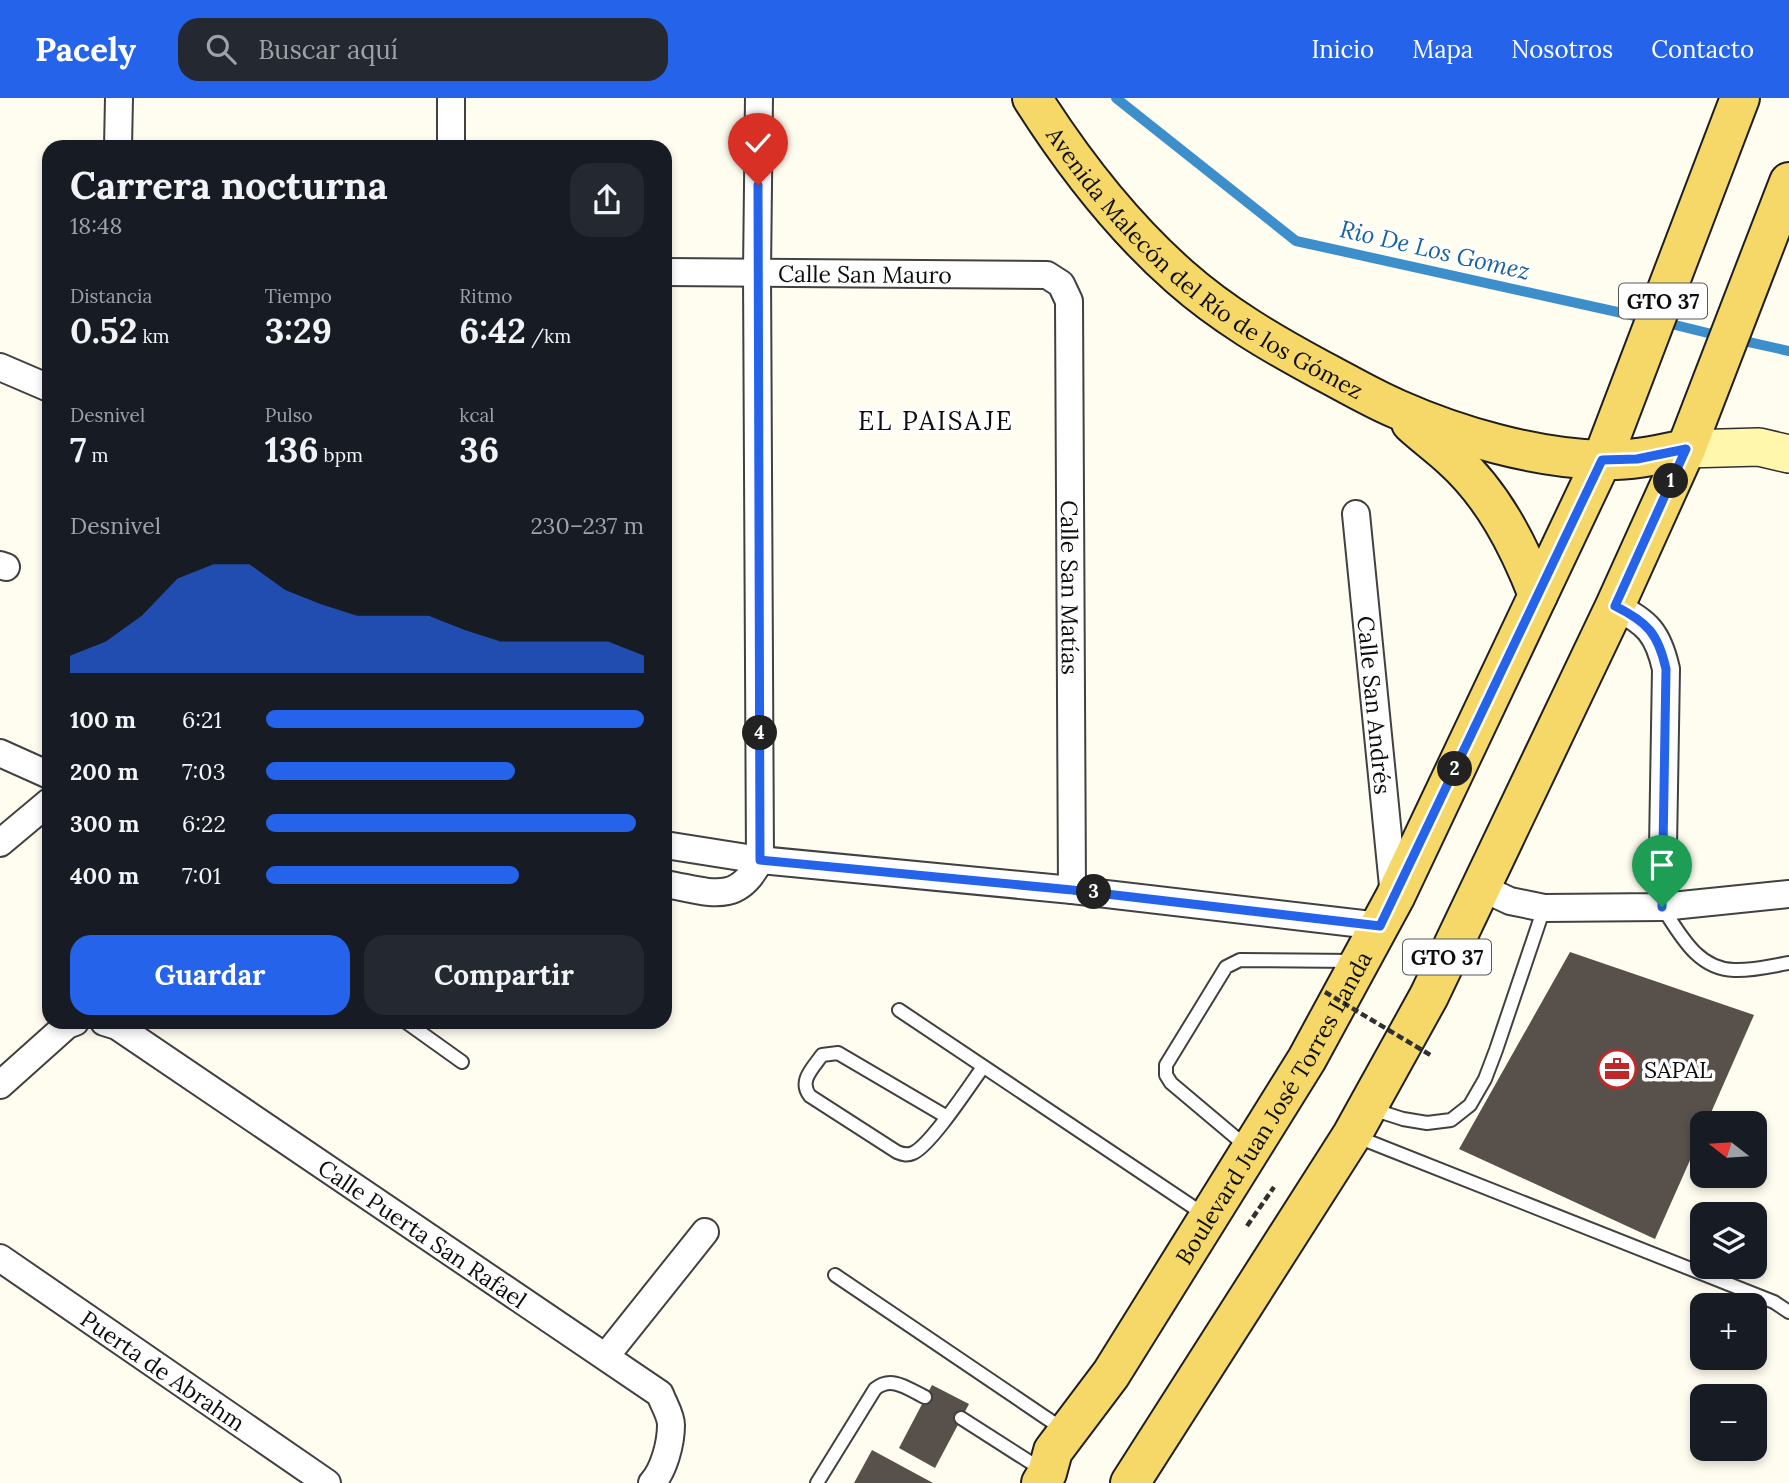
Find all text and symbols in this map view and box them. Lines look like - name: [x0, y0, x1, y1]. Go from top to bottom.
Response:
- search box: [178, 18, 668, 81]
- text: Pacely: [35, 28, 136, 70]
- icon: search: [202, 30, 240, 68]
- text: Buscar aquí: [258, 33, 398, 66]
- text: Inicio: [1311, 34, 1374, 65]
- text: Mapa: [1412, 34, 1473, 65]
- text: Nosotros: [1511, 34, 1613, 65]
- text: Contacto: [1651, 34, 1754, 65]
- pin: [728, 113, 788, 185]
- street label: Avenida Malecón del Río de los Gómez: [1040, 120, 1368, 405]
- icon: check: [739, 124, 777, 162]
- text: Carrera nocturna: [70, 161, 388, 209]
- button: share: [570, 163, 644, 237]
- text: 18:48: [70, 211, 122, 240]
- water label: Rio De Los Gomez: [1337, 213, 1533, 287]
- street label: Calle San Mauro: [778, 258, 952, 289]
- text: Distancia: [70, 284, 152, 308]
- text: Tiempo: [265, 284, 332, 308]
- text: Ritmo: [459, 284, 512, 308]
- road number: GTO 37: [1619, 284, 1707, 318]
- text: 0.52: [70, 308, 137, 353]
- text: 3:29: [265, 308, 332, 353]
- text: 6:42: [459, 308, 526, 353]
- text: km: [137, 324, 170, 348]
- text: /km: [526, 324, 571, 348]
- text: Desnivel: [70, 403, 145, 427]
- text: Pulso: [265, 403, 313, 427]
- text: kcal: [459, 403, 494, 427]
- district label: EL PAISAJE: [858, 404, 1014, 437]
- text: 7: [70, 427, 86, 472]
- text: 136: [265, 427, 319, 472]
- text: 36: [459, 427, 499, 472]
- text: m: [86, 443, 108, 467]
- text: bpm: [319, 443, 363, 467]
- pin: 1: [1654, 464, 1688, 498]
- text: 1: [1667, 468, 1674, 492]
- street label: Calle San Matías: [1056, 500, 1085, 675]
- text: Desnivel: [70, 511, 161, 540]
- text: 230–237 m: [531, 511, 644, 540]
- street label: Calle San Andrés: [1352, 615, 1398, 796]
- text: 100 m: [70, 705, 136, 734]
- text: 6:21: [182, 705, 222, 734]
- pin: 4: [742, 716, 778, 750]
- text: 4: [754, 720, 765, 744]
- pin: 2: [1438, 752, 1472, 786]
- text: 2: [1449, 756, 1460, 780]
- text: 200 m: [70, 757, 139, 786]
- text: 7:03: [182, 757, 225, 786]
- text: 300 m: [70, 809, 139, 838]
- text: 6:22: [182, 809, 226, 838]
- pin: [1632, 835, 1692, 907]
- icon: arrive: [1643, 846, 1681, 884]
- text: 400 m: [70, 861, 139, 890]
- text: 7:01: [182, 861, 221, 890]
- pin: 3: [1076, 874, 1112, 910]
- text: 3: [1088, 879, 1099, 903]
- button: Guardar: [70, 935, 350, 1015]
- button: Compartir: [364, 935, 644, 1015]
- road number: GTO 37: [1403, 940, 1491, 974]
- street label: Boulevard Juan José Torres Landa: [1169, 946, 1378, 1269]
- office icon: SAPAL: [1596, 1048, 1638, 1090]
- place label: SAPAL: [1644, 1055, 1712, 1084]
- north arrow: [1690, 1111, 1768, 1188]
- map controls: [1690, 1111, 1767, 1461]
- street label: Calle Puerta San Rafael: [313, 1152, 533, 1314]
- button: layers: [1690, 1202, 1767, 1279]
- button: +: [1690, 1293, 1767, 1370]
- street label: Puerta de Abrahm: [75, 1304, 251, 1437]
- button: −: [1690, 1384, 1767, 1461]

